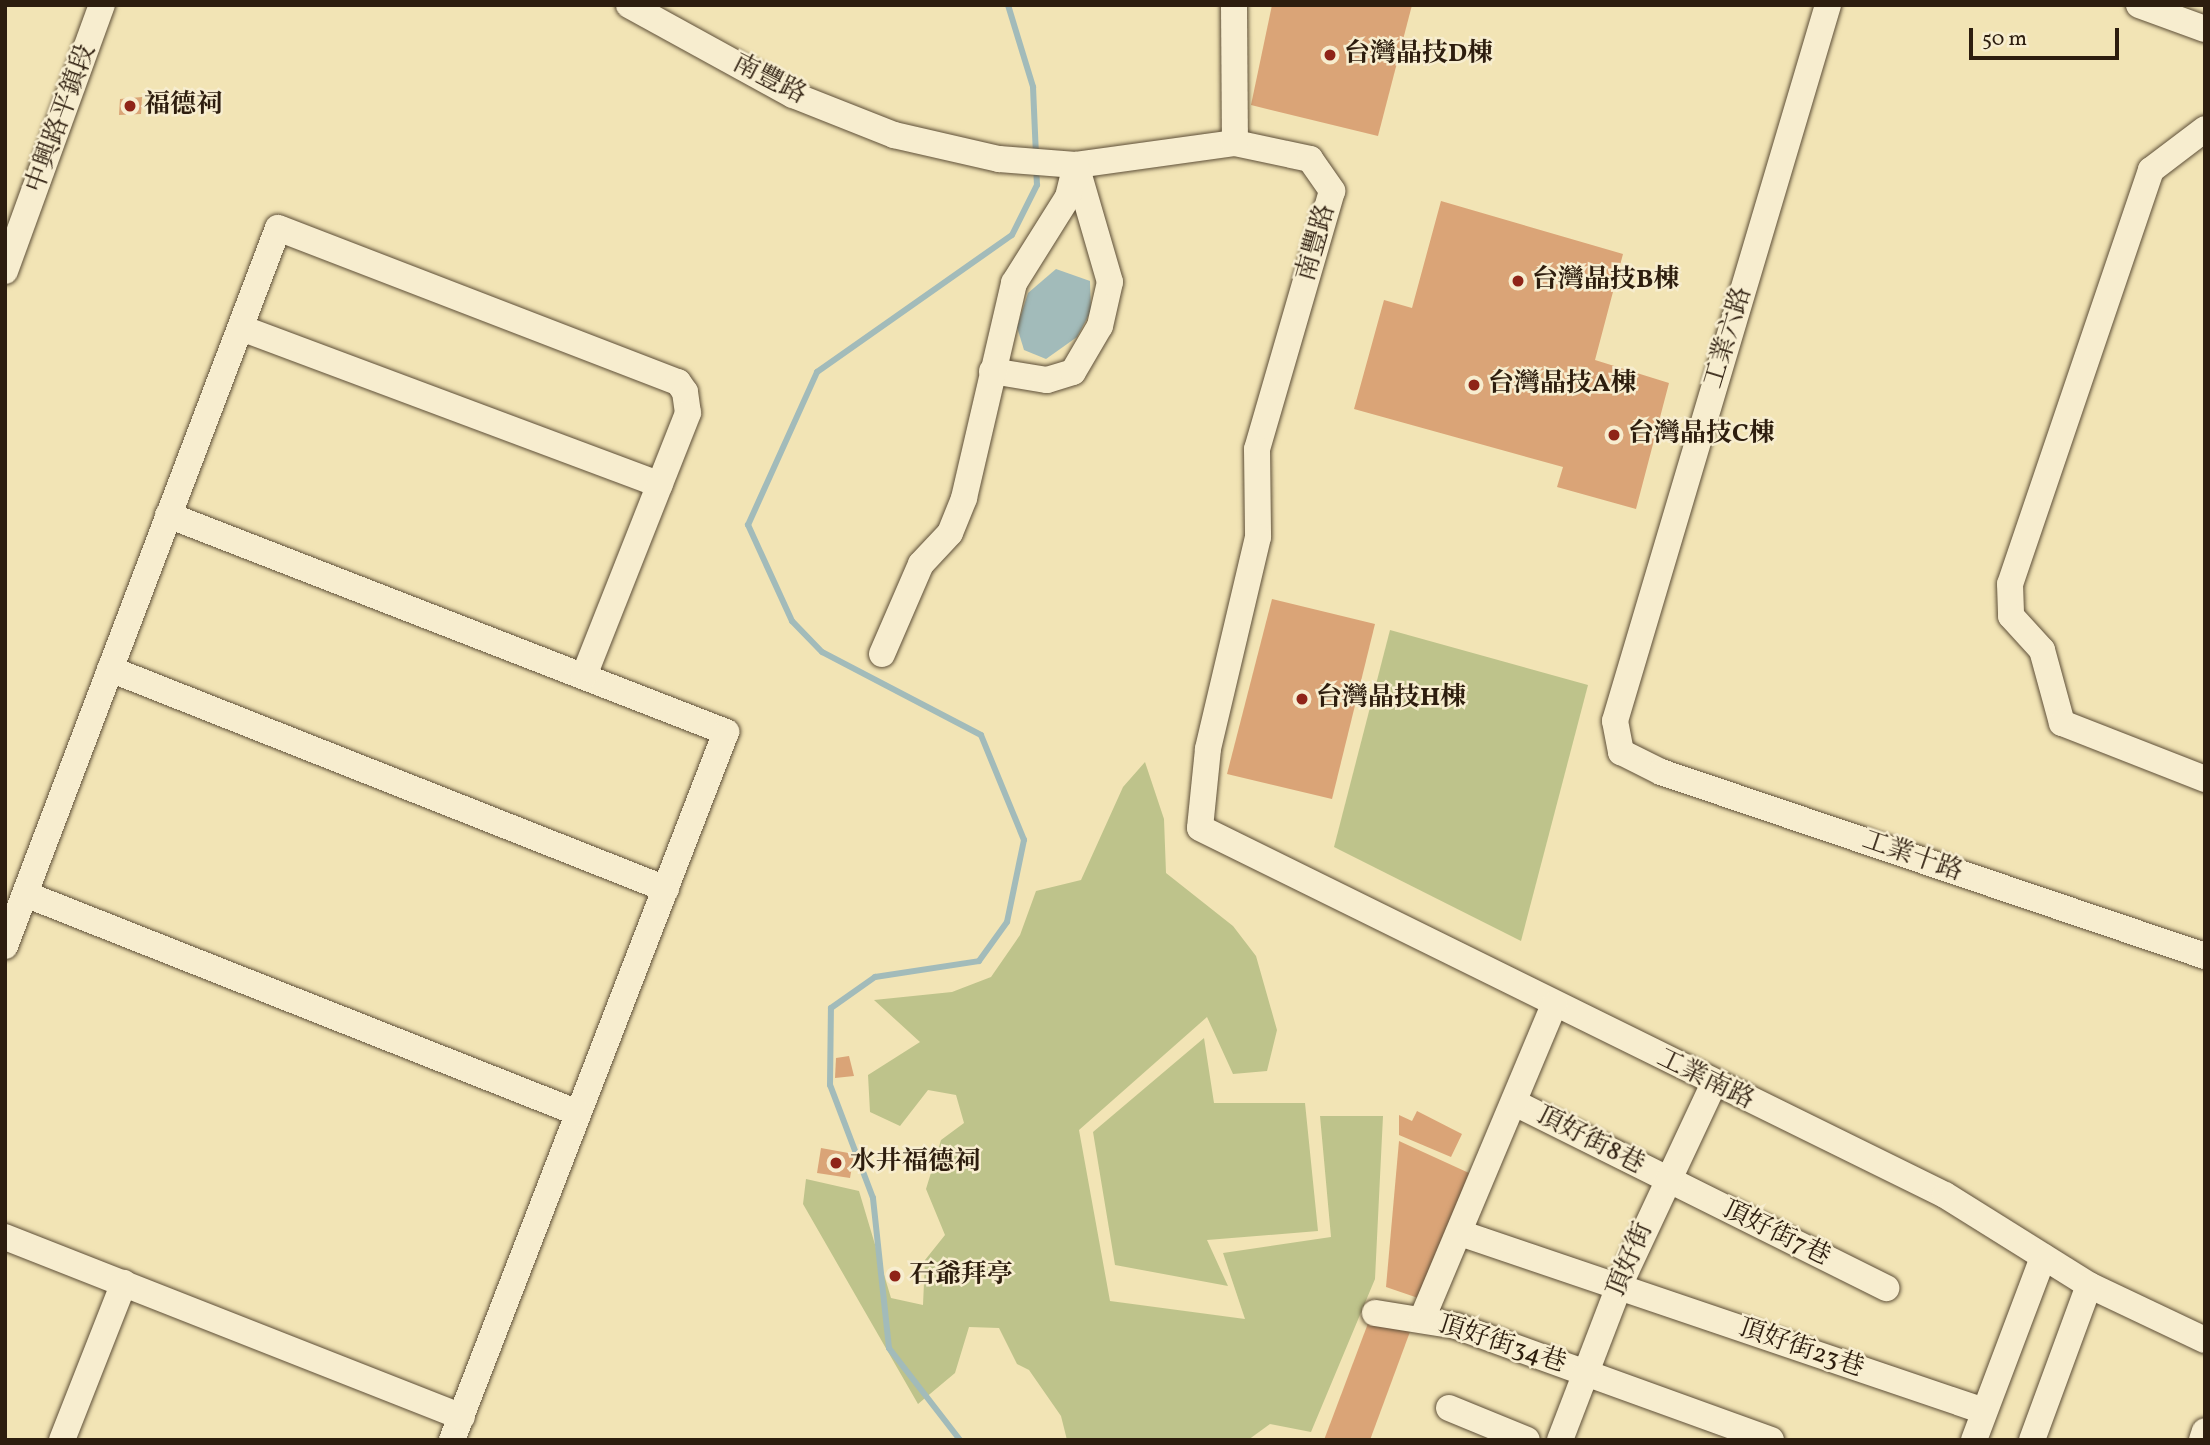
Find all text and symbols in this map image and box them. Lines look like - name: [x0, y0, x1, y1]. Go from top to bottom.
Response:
- scale bar: [1972, 14, 2122, 58]
- text: 50 m: [1982, 25, 2027, 54]
- place label: 台灣晶技D棟: [1344, 39, 1493, 71]
- street label: 中興路平鎮段: [21, 40, 103, 198]
- marker: 台灣晶技D棟: [1322, 47, 1338, 63]
- street label: 南豐路: [727, 48, 811, 112]
- place label: 福德祠: [144, 90, 222, 122]
- marker: 福德祠: [122, 98, 138, 114]
- street label: 南豐路: [1291, 201, 1343, 285]
- place label: 台灣晶技B棟: [1532, 265, 1679, 297]
- marker: 台灣晶技B棟: [1510, 273, 1526, 289]
- street label: 工業六路: [1699, 284, 1759, 392]
- place label: 台灣晶技A棟: [1488, 369, 1636, 401]
- marker: 台灣晶技A棟: [1466, 377, 1482, 393]
- place label: 台灣晶技C棟: [1628, 419, 1775, 451]
- marker: 台灣晶技C棟: [1606, 427, 1622, 443]
- place label: 台灣晶技H棟: [1316, 683, 1466, 715]
- marker: 台灣晶技H棟: [1294, 691, 1310, 707]
- street label: 工業十路: [1858, 825, 1966, 889]
- street label: 工業南路: [1651, 1043, 1759, 1117]
- street label: 頂好街8巷: [1531, 1100, 1649, 1182]
- place label: 水井福德祠: [850, 1147, 980, 1179]
- marker: 水井福德祠: [828, 1155, 844, 1171]
- street label: 頂好街7巷: [1717, 1194, 1835, 1274]
- street label: 頂好街: [1601, 1218, 1661, 1302]
- place label: 石爺拜亭: [909, 1260, 1013, 1292]
- marker: 石爺拜亭: [887, 1268, 903, 1284]
- street label: 頂好街34巷: [1434, 1310, 1570, 1380]
- street label: 頂好街23巷: [1734, 1313, 1868, 1385]

